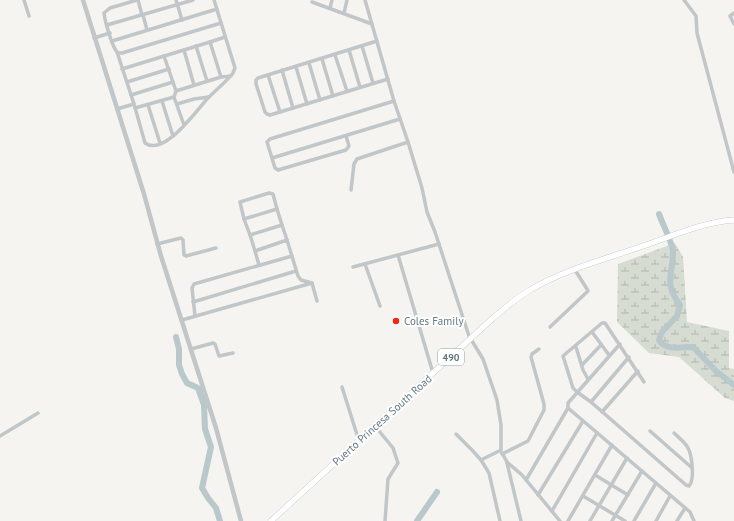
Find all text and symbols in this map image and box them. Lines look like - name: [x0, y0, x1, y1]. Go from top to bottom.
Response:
- place label: Coles Family: [404, 314, 464, 328]
- marker: Coles Family: [391, 316, 401, 326]
- road number: 490: [438, 349, 464, 365]
- street label: Puerto Princesa South Road: [329, 372, 435, 468]

